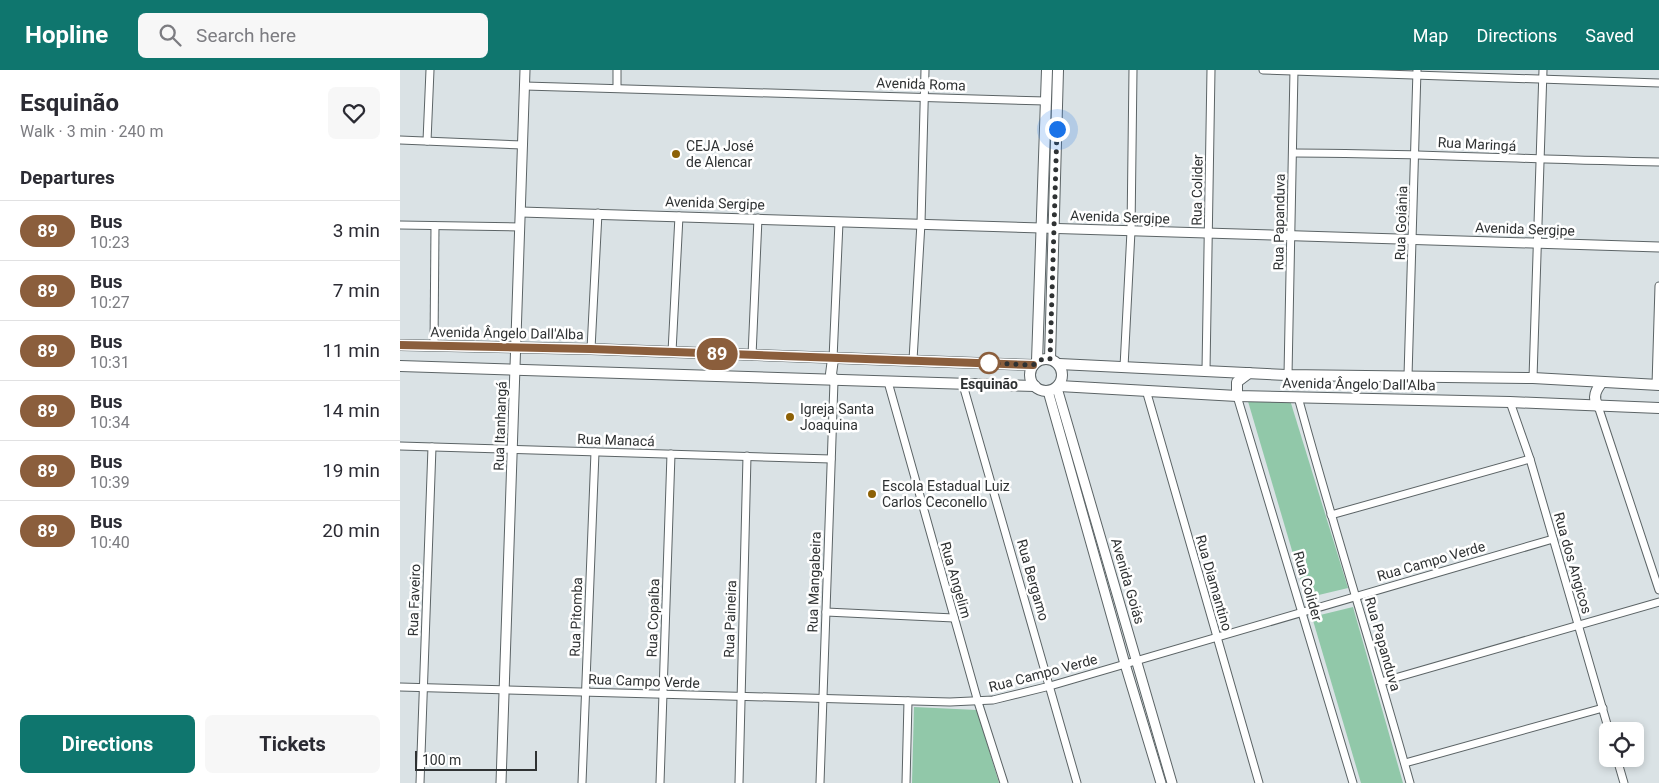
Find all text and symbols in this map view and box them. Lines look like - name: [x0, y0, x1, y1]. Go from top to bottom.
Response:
- search box: [138, 13, 488, 58]
- text: Hopline: [25, 21, 108, 49]
- icon: search: [156, 21, 184, 49]
- text: Search here: [196, 24, 296, 47]
- text: Map: [1413, 25, 1448, 46]
- text: Directions: [1476, 25, 1557, 46]
- text: Saved: [1585, 25, 1634, 46]
- street label: Avenida Roma: [876, 74, 966, 94]
- button: heart: [328, 87, 380, 139]
- text: Esquinão: [20, 89, 119, 117]
- your location: [1045, 117, 1070, 142]
- text: Walk · 3 min · 240 m: [20, 122, 164, 141]
- street label: Rua Maringá: [1437, 134, 1517, 154]
- place label: CEJA José de Alencar: [686, 138, 754, 170]
- marker: CEJA José de Alencar: [670, 148, 682, 160]
- street label: Rua Colider: [1188, 154, 1206, 226]
- text: Departures: [20, 166, 115, 189]
- street label: Rua Papanduva: [1270, 173, 1288, 271]
- street label: Rua Goiânia: [1392, 185, 1410, 261]
- street label: Avenida Sergipe: [665, 193, 765, 213]
- street label: Avenida Sergipe: [1070, 207, 1170, 227]
- text: Bus: [90, 210, 123, 233]
- text: 3 min: [333, 219, 380, 242]
- street label: Avenida Sergipe: [1475, 219, 1575, 239]
- text: 89: [37, 220, 58, 241]
- text: 10:23: [90, 233, 130, 252]
- text: Bus: [90, 270, 123, 293]
- text: 7 min: [333, 279, 380, 302]
- text: 89: [37, 280, 58, 301]
- text: 10:27: [90, 293, 130, 312]
- street label: Avenida Ângelo Dall'Alba: [430, 323, 584, 342]
- text: Bus: [90, 330, 123, 353]
- line badge: 89: [694, 338, 740, 370]
- text: 11 min: [322, 339, 380, 362]
- text: 89: [37, 340, 58, 361]
- text: 89: [707, 343, 727, 364]
- marker: Esquinão: [978, 352, 1000, 374]
- text: 10:31: [90, 353, 130, 372]
- street label: Avenida Ângelo Dall'Alba: [1282, 374, 1436, 393]
- place label: Esquinão: [960, 376, 1018, 392]
- street label: Rua Itanhangá: [490, 381, 510, 471]
- text: Bus: [90, 390, 123, 413]
- text: 14 min: [322, 399, 380, 422]
- text: 89: [37, 400, 58, 421]
- place label: Igreja Santa Joaquina: [800, 401, 874, 433]
- marker: Igreja Santa Joaquina: [784, 411, 796, 423]
- text: 10:34: [90, 413, 130, 432]
- street label: Rua Manacá: [577, 431, 655, 449]
- text: Bus: [90, 450, 123, 473]
- text: 19 min: [322, 459, 380, 482]
- text: 89: [37, 460, 58, 481]
- text: 10:39: [90, 473, 130, 492]
- place label: Escola Estadual Luiz Carlos Ceconello: [882, 478, 1010, 510]
- marker: Escola Estadual Luiz Carlos Ceconello: [866, 488, 878, 500]
- text: Bus: [90, 510, 123, 533]
- street label: Rua dos Angicos: [1551, 510, 1595, 616]
- text: 20 min: [322, 519, 380, 542]
- text: 89: [37, 520, 58, 541]
- street label: Rua Mangabeira: [804, 531, 824, 633]
- text: 10:40: [90, 533, 130, 552]
- street label: Rua Diamantino: [1193, 533, 1235, 633]
- street label: Avenida Goiás: [1108, 536, 1148, 626]
- street label: Rua Bergamo: [1014, 537, 1052, 623]
- street label: Rua Campo Verde: [1375, 538, 1487, 584]
- street label: Rua Angelim: [937, 540, 975, 620]
- street label: Rua Colider: [1290, 549, 1326, 623]
- street label: Rua Faveiro: [405, 563, 423, 637]
- street label: Rua Pitomba: [567, 577, 585, 657]
- street label: Rua Copaíba: [644, 578, 662, 658]
- street label: Rua Paineira: [721, 580, 739, 658]
- street label: Rua Papanduva: [1362, 595, 1404, 693]
- street label: Rua Campo Verde: [987, 651, 1099, 695]
- street label: Rua Campo Verde: [588, 671, 700, 691]
- button: Directions: [20, 715, 195, 773]
- button: Tickets: [205, 715, 380, 773]
- map controls: [1599, 722, 1644, 767]
- button: locate: [1599, 722, 1644, 767]
- scale bar: [415, 748, 538, 771]
- text: 100 m: [422, 752, 461, 768]

